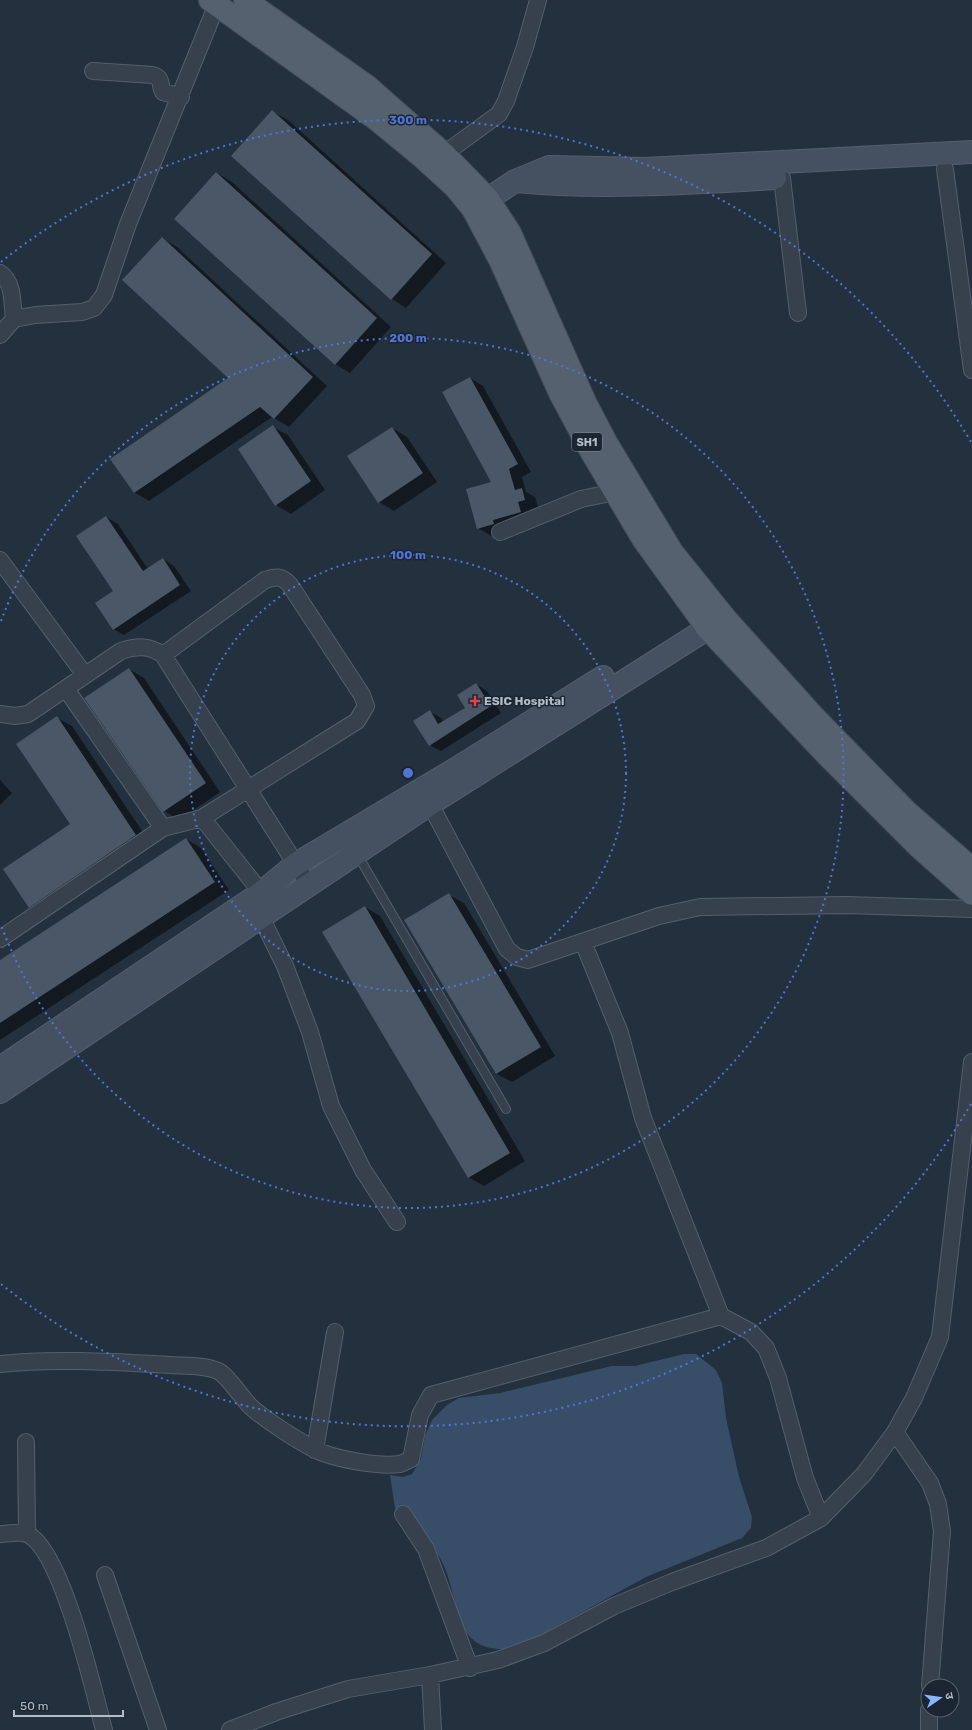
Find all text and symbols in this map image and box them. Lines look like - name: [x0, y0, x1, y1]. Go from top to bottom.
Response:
- text: 300 m: [389, 113, 427, 127]
- text: 200 m: [389, 331, 427, 345]
- road number: SH1: [572, 433, 602, 451]
- text: 100 m: [390, 548, 426, 562]
- place label: ESIC Hospital: [484, 694, 565, 708]
- marker: ESIC Hospital: [469, 695, 481, 707]
- centre of rings: [401, 766, 415, 780]
- north arrow: [920, 1678, 960, 1718]
- text: उ: [942, 1691, 956, 1701]
- scale bar: [14, 1692, 123, 1718]
- text: 50 m: [20, 1699, 48, 1713]

